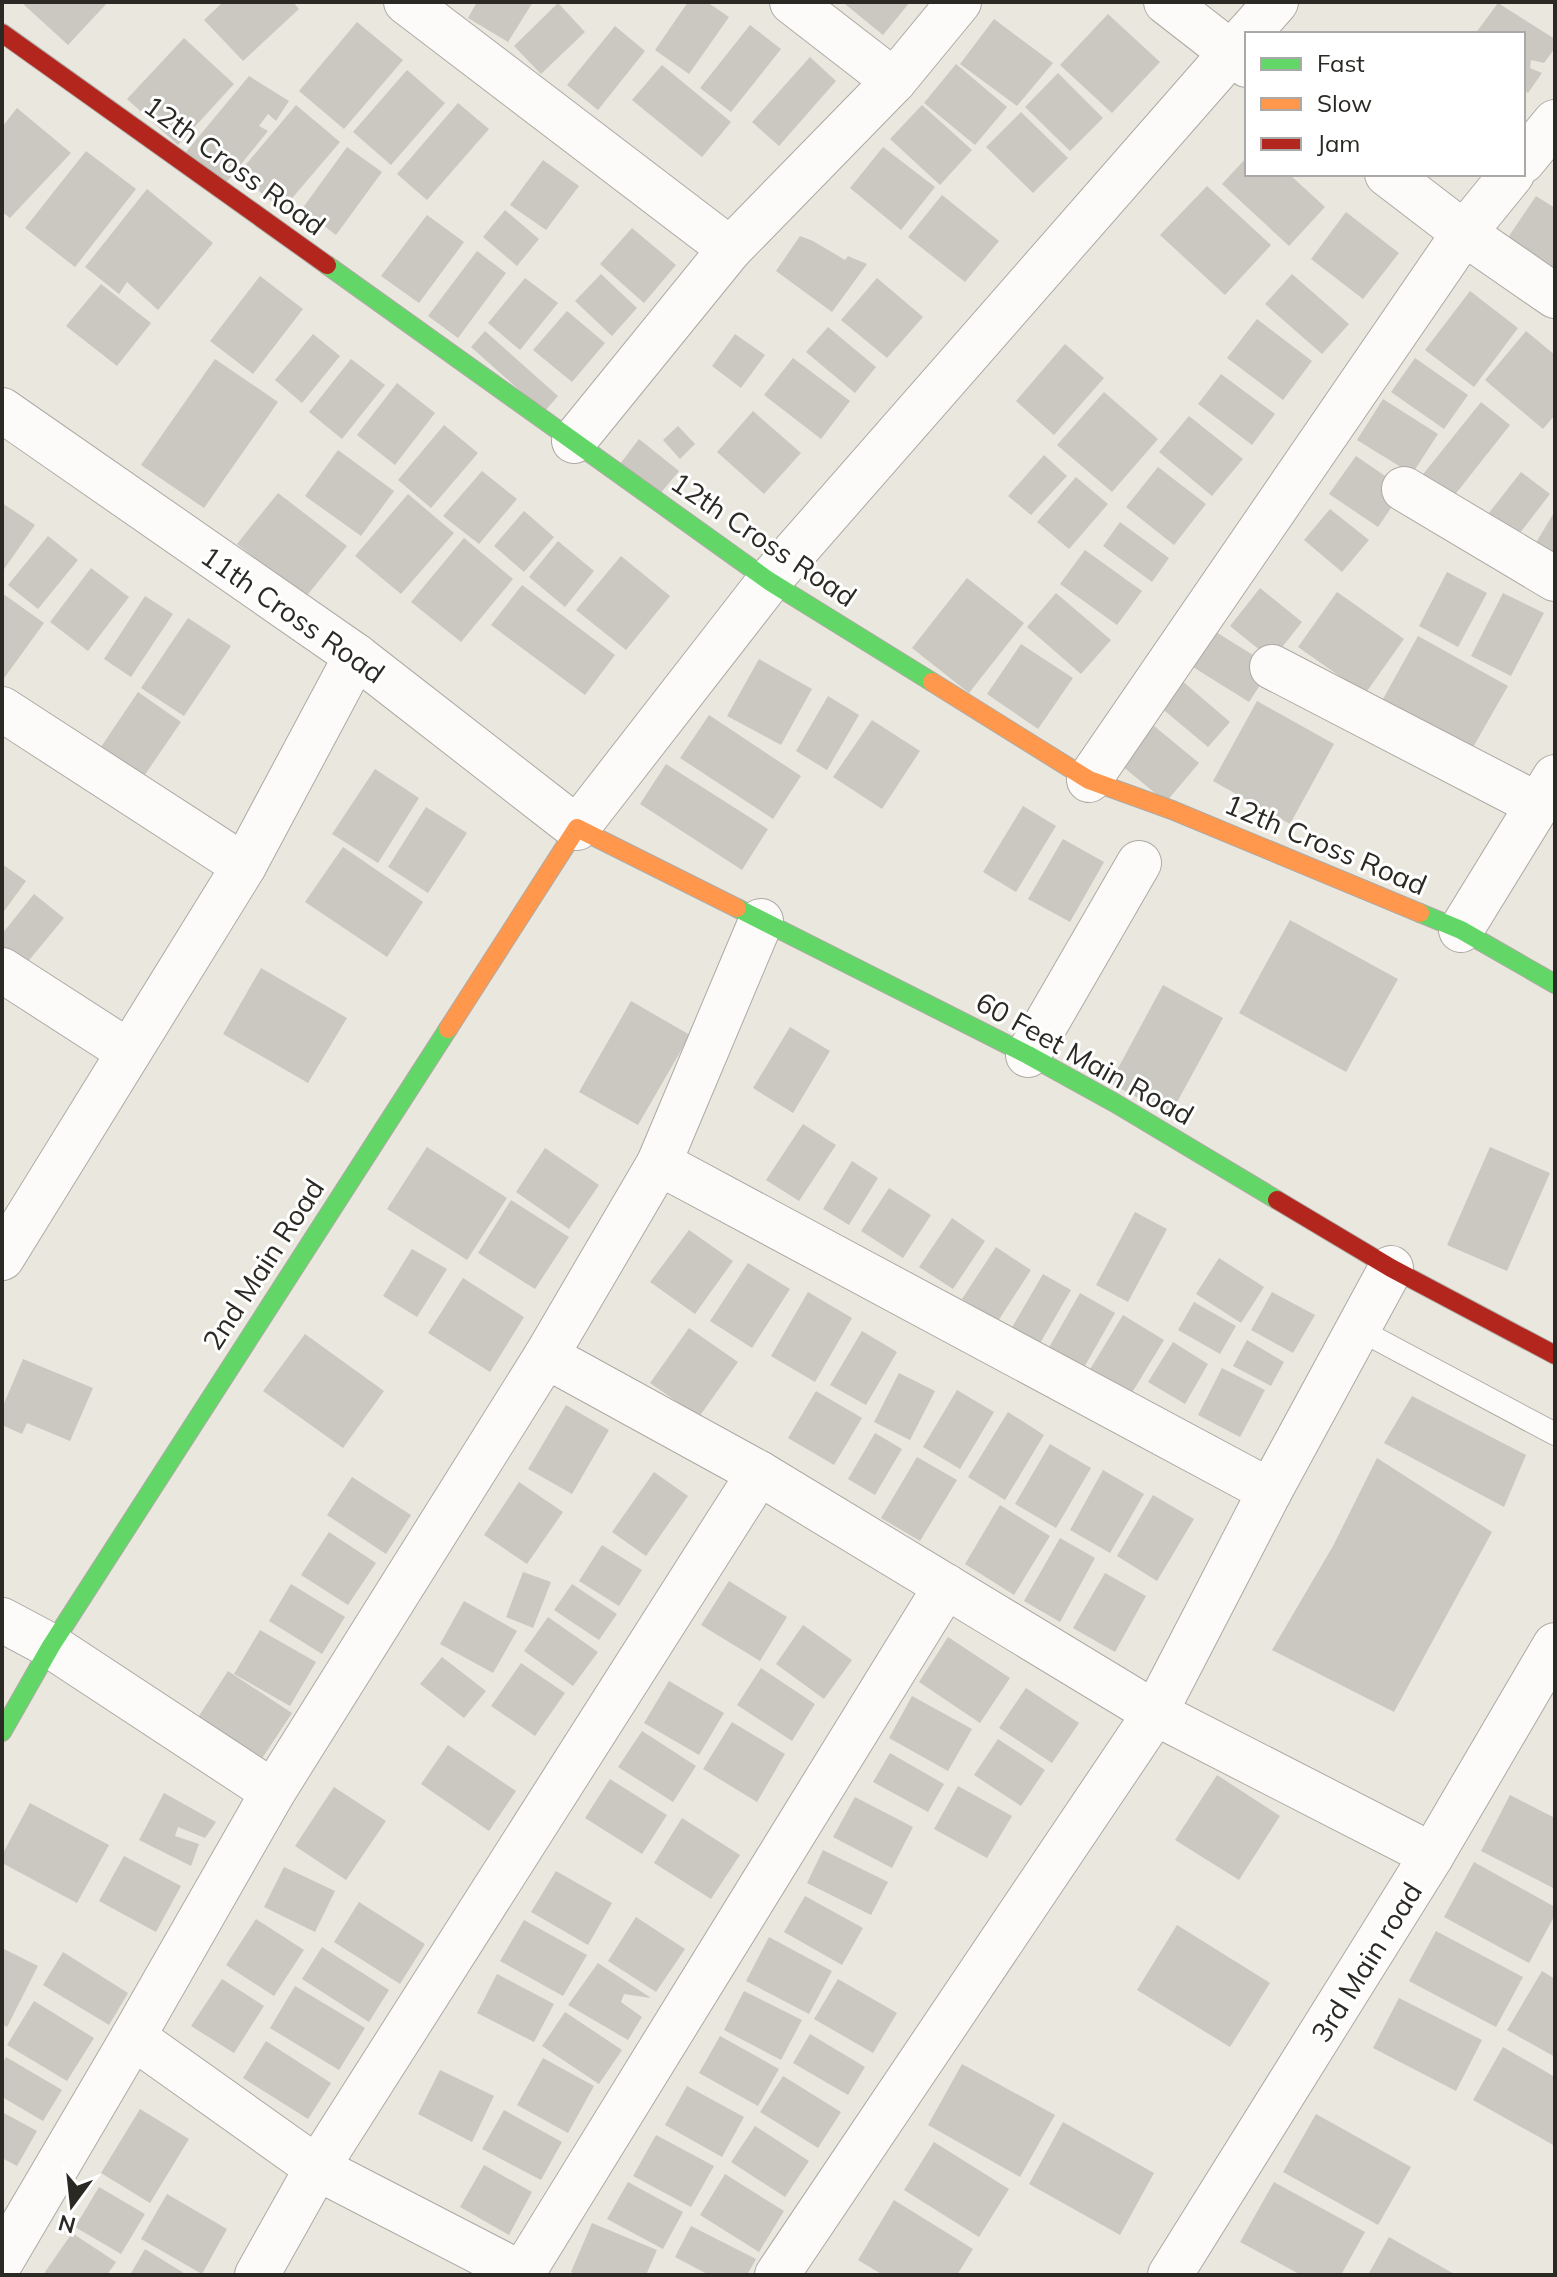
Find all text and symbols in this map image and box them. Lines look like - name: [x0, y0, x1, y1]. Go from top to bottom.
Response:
- legend: [1245, 32, 1525, 176]
- text: Fast: [1317, 48, 1365, 78]
- street label: 12th Cross Road: [137, 87, 333, 243]
- text: Slow: [1317, 88, 1372, 118]
- text: Jam: [1317, 128, 1360, 158]
- street label: 12th Cross Road: [665, 464, 863, 614]
- street label: 11th Cross Road: [195, 538, 391, 690]
- street label: 12th Cross Road: [1220, 786, 1432, 902]
- street label: 60 Feet Main Road: [970, 984, 1200, 1132]
- street label: 2nd Main Road: [195, 1172, 331, 1356]
- street label: 3rd Main road: [1303, 1876, 1429, 2048]
- north arrow: [32, 2165, 112, 2245]
- text: N: [55, 2209, 78, 2240]

